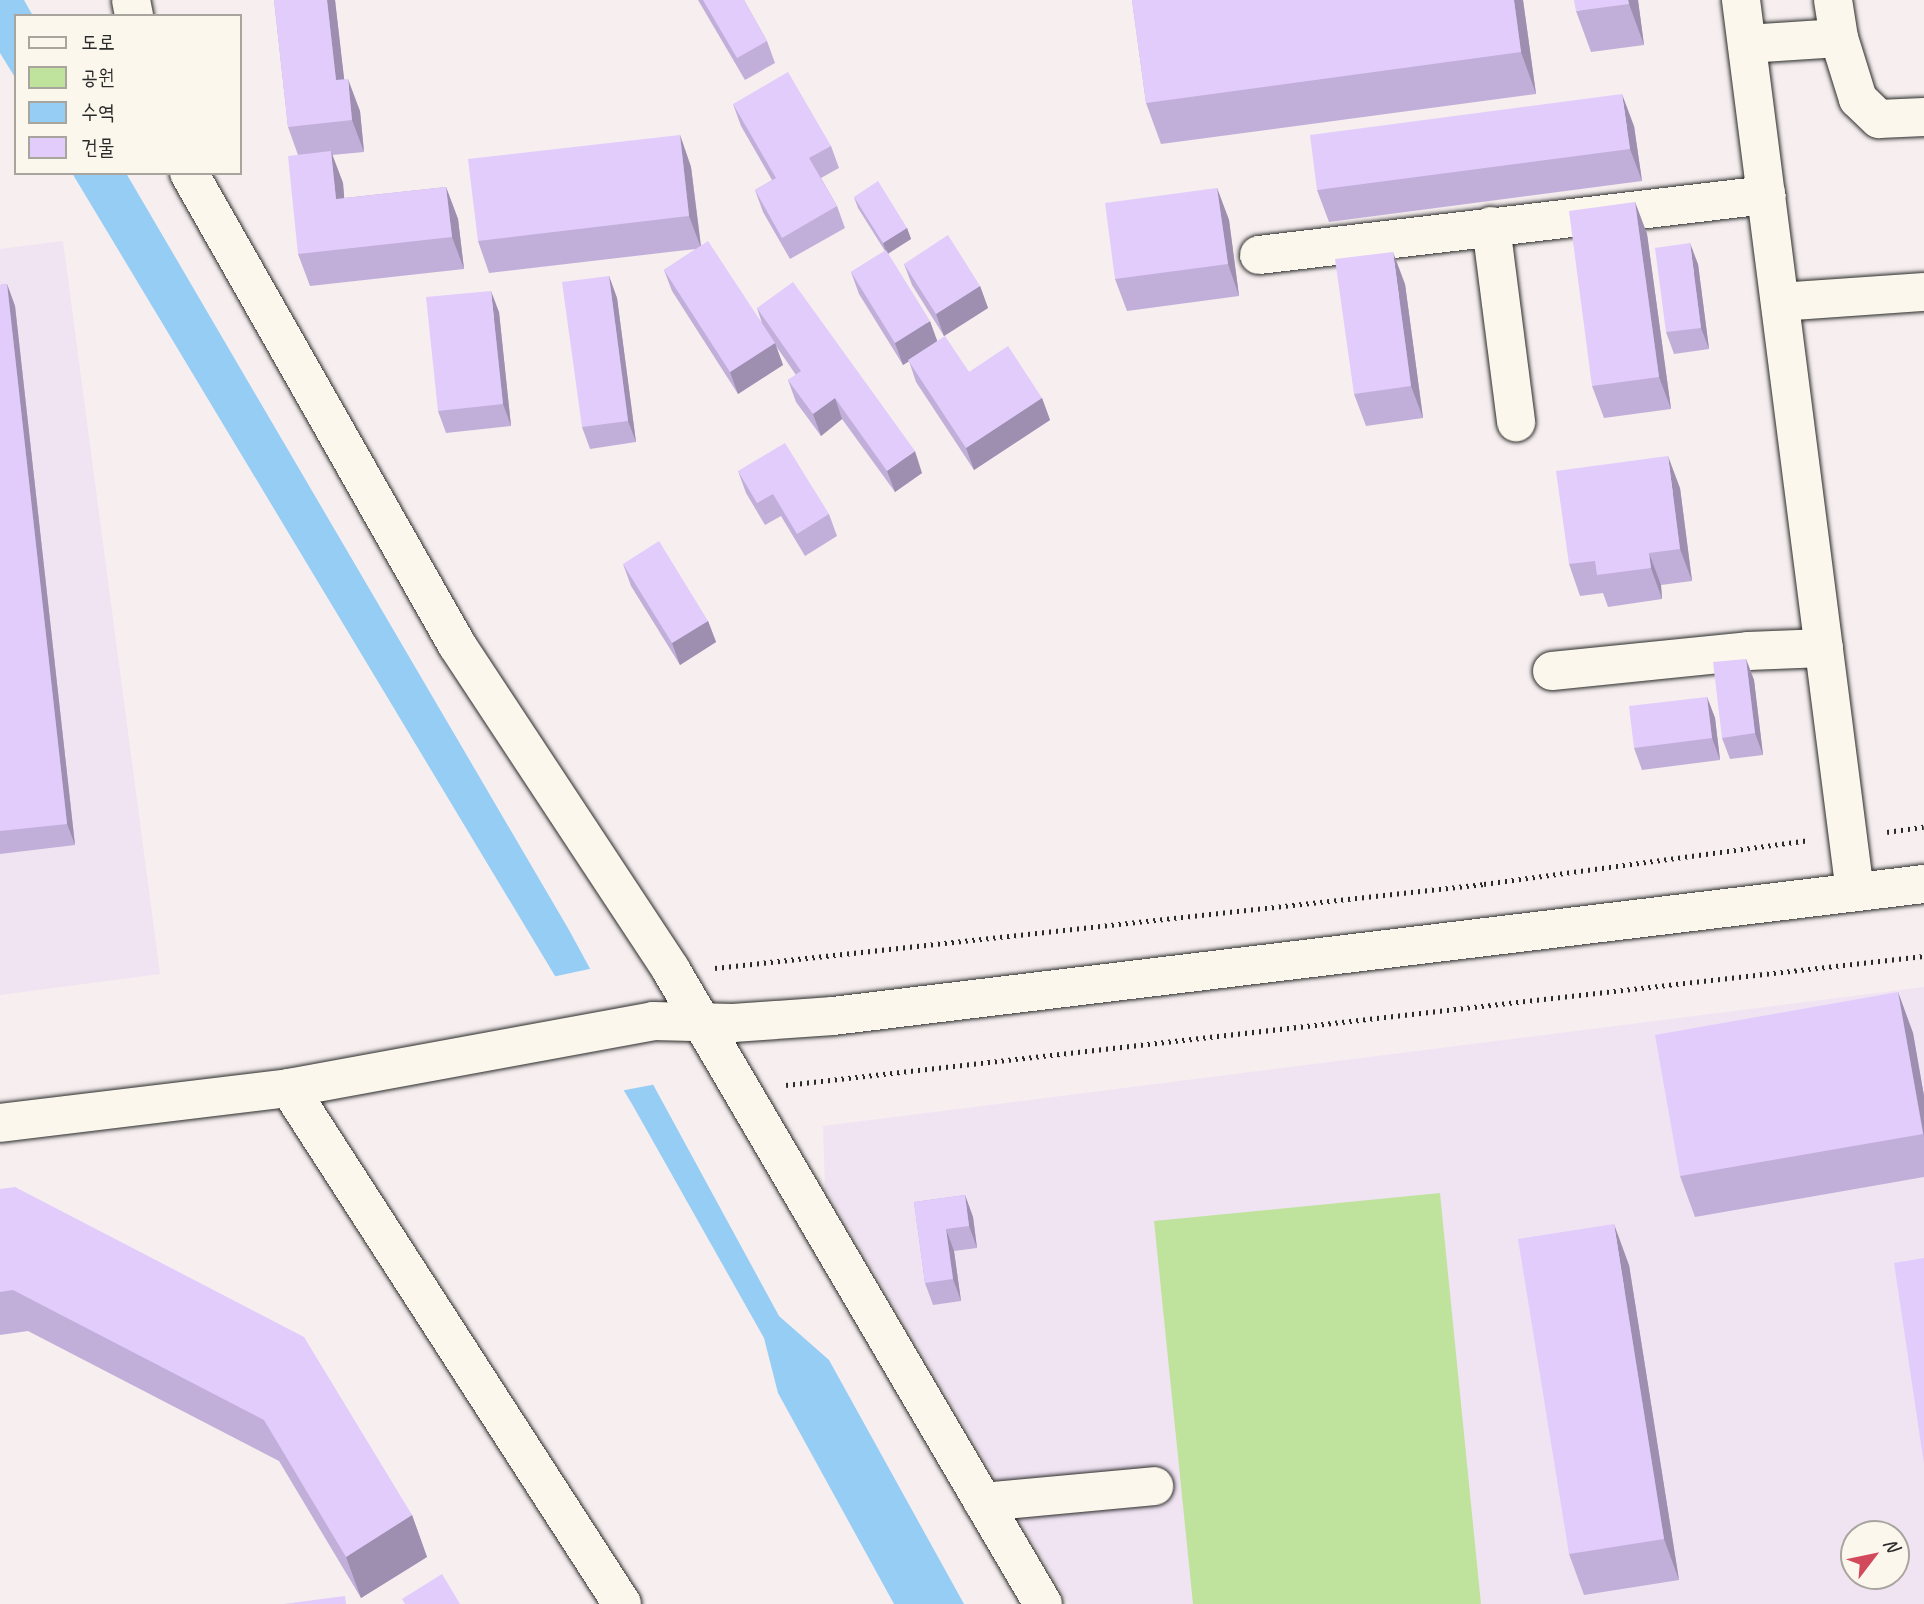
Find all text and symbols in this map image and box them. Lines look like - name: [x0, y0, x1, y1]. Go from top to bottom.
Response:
- legend: [14, 14, 242, 175]
- text: 도로: [81, 29, 115, 55]
- text: 공원: [81, 64, 115, 90]
- text: 수역: [81, 99, 115, 125]
- text: 건물: [81, 134, 115, 160]
- north arrow: [1840, 1520, 1910, 1590]
- text: N: [1878, 1534, 1904, 1556]

